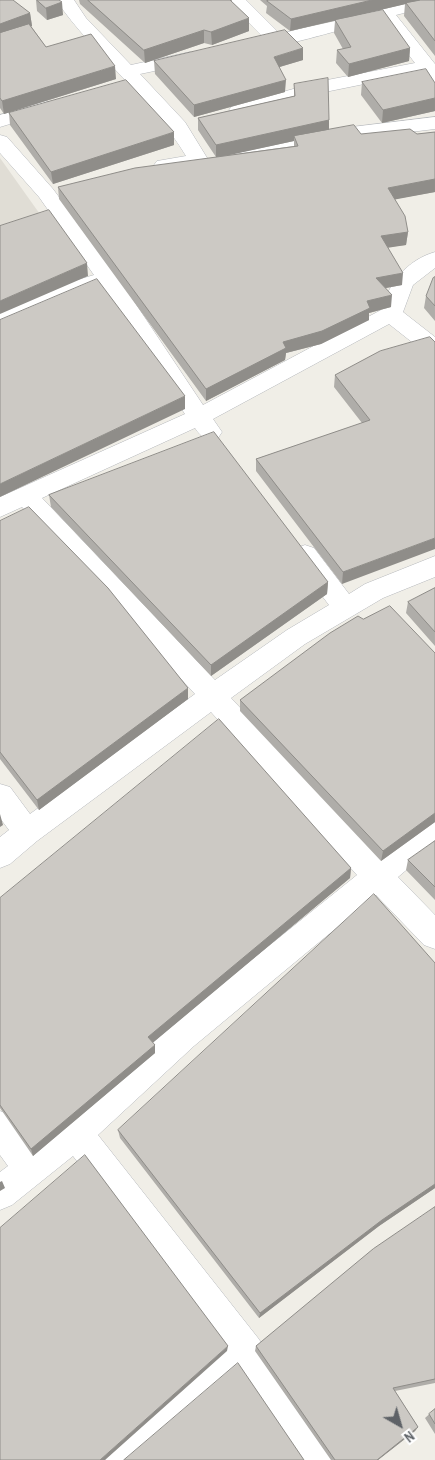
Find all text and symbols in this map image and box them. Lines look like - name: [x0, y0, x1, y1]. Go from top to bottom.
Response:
- north arrow: [375, 1400, 425, 1450]
- text: N: [400, 1427, 418, 1446]

